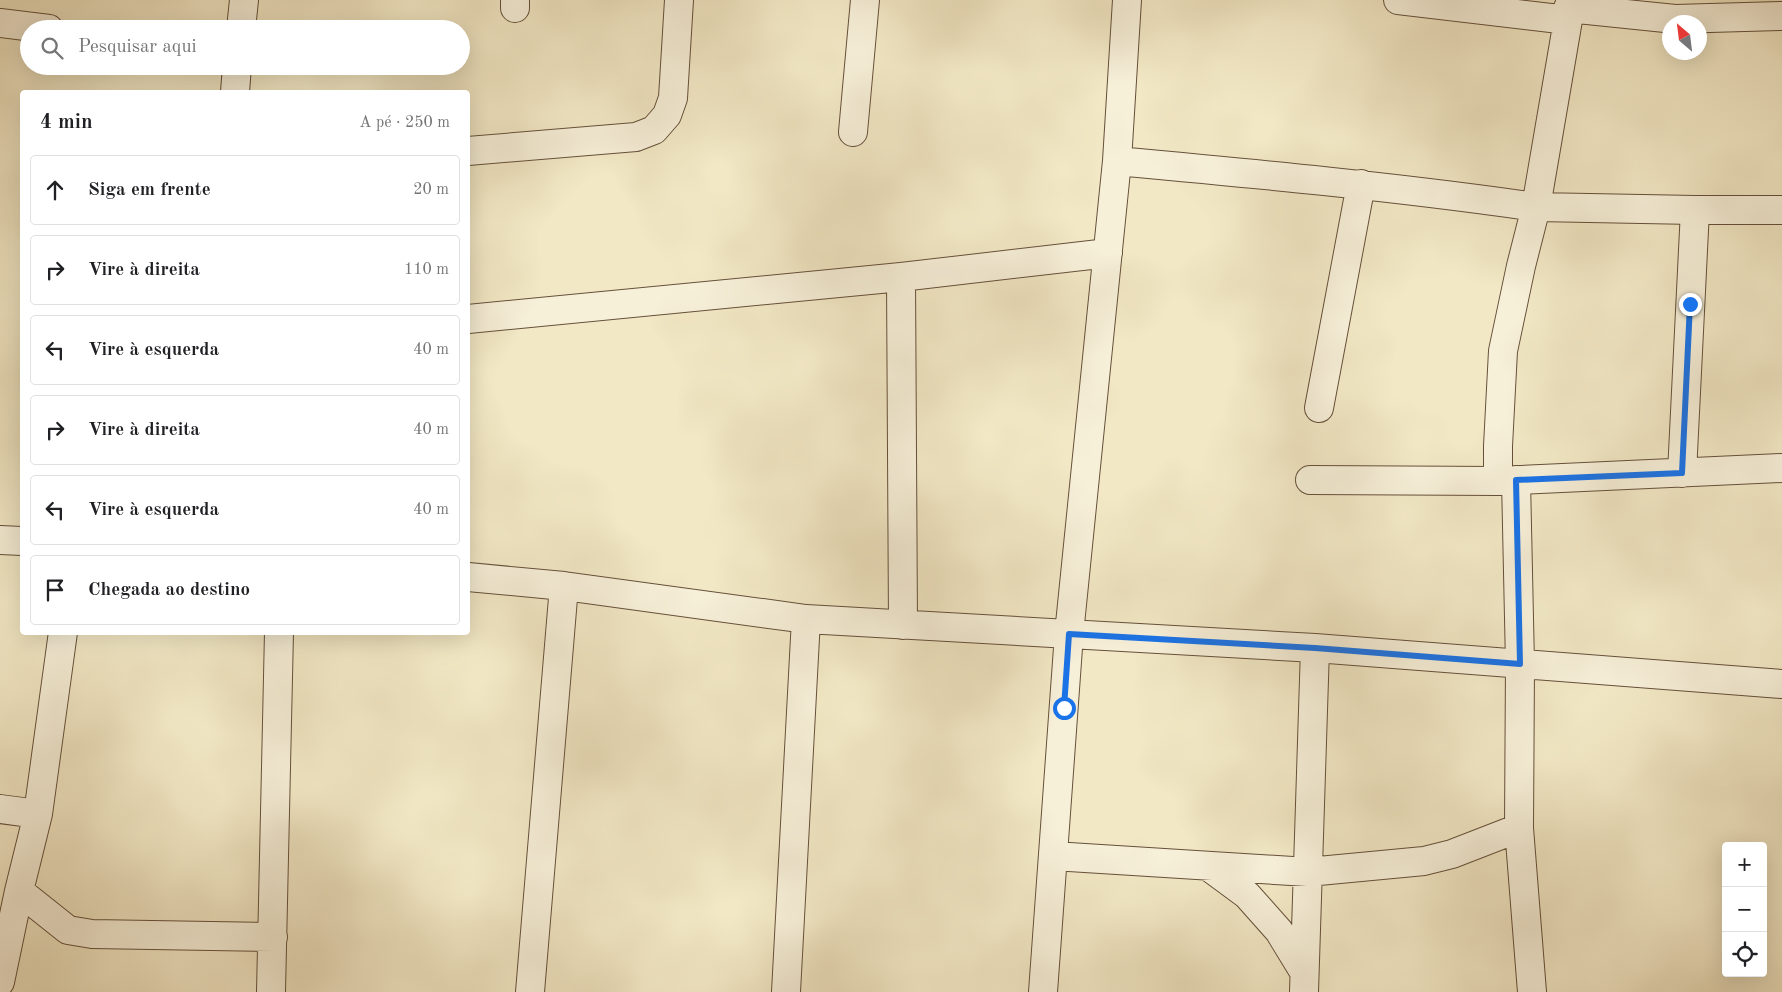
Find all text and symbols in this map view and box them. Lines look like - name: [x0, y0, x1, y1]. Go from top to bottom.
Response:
- north arrow: [1662, 15, 1707, 60]
- search box: [20, 20, 470, 75]
- icon: search: [38, 34, 66, 62]
- text: Pesquisar aqui: [78, 38, 197, 57]
- text: 4 min: [40, 112, 93, 133]
- text: A pé · 250 m: [359, 115, 450, 131]
- icon: ahead: [41, 176, 69, 204]
- text: Siga em frente: [88, 181, 211, 200]
- text: 20 m: [413, 182, 449, 198]
- icon: right: [41, 256, 69, 284]
- text: Vire à direita: [88, 261, 200, 280]
- text: 110 m: [404, 262, 449, 278]
- route end: [1679, 293, 1702, 316]
- icon: left: [41, 336, 69, 364]
- text: Vire à esquerda: [88, 341, 219, 360]
- text: 40 m: [413, 342, 449, 358]
- icon: right: [41, 416, 69, 444]
- text: Vire à direita: [88, 421, 200, 440]
- text: 40 m: [413, 422, 449, 438]
- icon: left: [41, 496, 69, 524]
- text: Vire à esquerda: [88, 501, 219, 520]
- text: 40 m: [413, 502, 449, 518]
- icon: arrive: [41, 576, 69, 604]
- text: Chegada ao destino: [88, 581, 250, 600]
- route start: [1053, 697, 1076, 720]
- map controls: [1722, 842, 1767, 977]
- button: +: [1722, 842, 1767, 887]
- button: −: [1722, 887, 1767, 932]
- button: locate: [1722, 932, 1767, 977]

